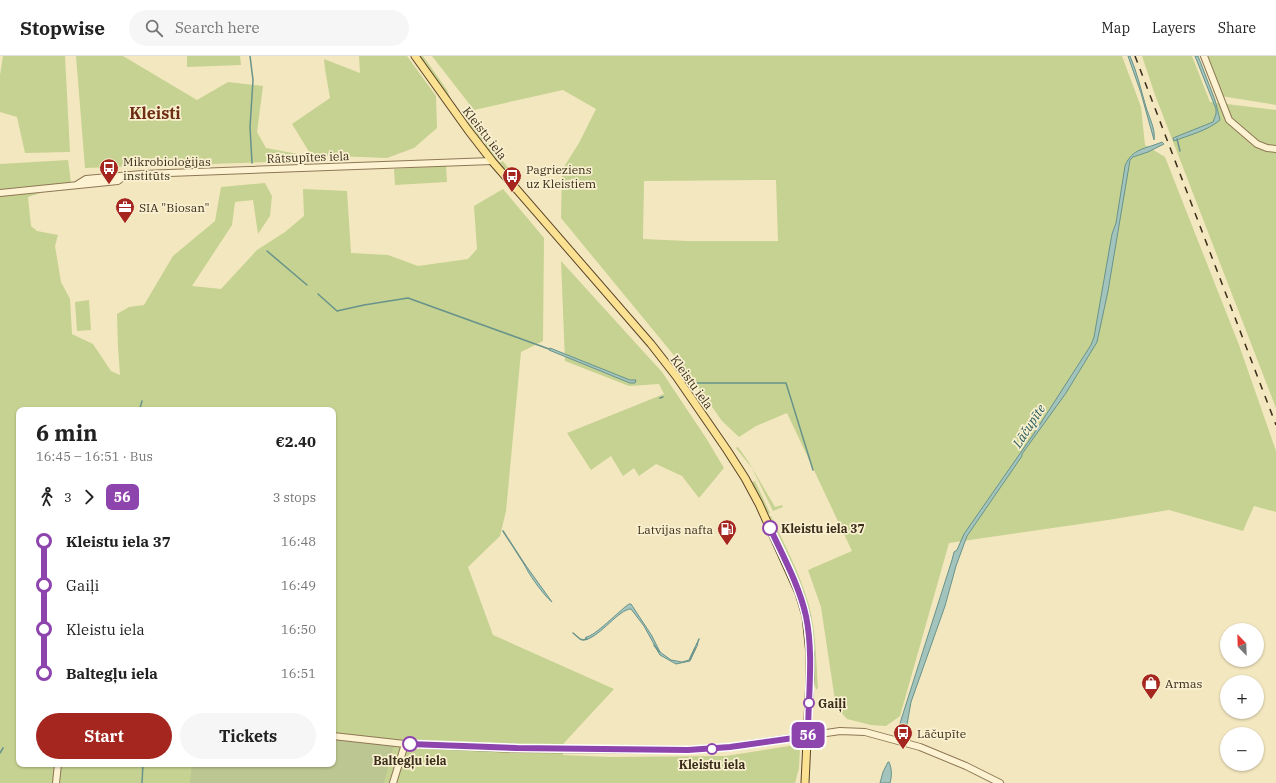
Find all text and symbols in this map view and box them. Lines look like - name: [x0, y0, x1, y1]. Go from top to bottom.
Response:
- search box: [129, 10, 409, 46]
- text: Stopwise: [20, 16, 105, 40]
- icon: search: [143, 17, 165, 39]
- text: Search here: [175, 18, 259, 37]
- text: Map: [1102, 19, 1130, 37]
- text: Layers: [1152, 19, 1196, 37]
- text: Share: [1218, 19, 1256, 37]
- district label: Kleisti: [129, 103, 181, 123]
- street label: Kleistu iela: [460, 104, 511, 163]
- street label: Rātsupītes iela: [266, 148, 350, 166]
- place label: Mikrobioloģijas institūts: [123, 154, 211, 183]
- bus stop icon: Mikrobioloģijas institūts: [98, 157, 120, 185]
- place label: Pagrieziens uz Kleistiem: [526, 162, 597, 191]
- bus stop icon: Pagrieziens uz Kleistiem: [501, 165, 523, 193]
- office icon: SIA "Biosan": [114, 196, 136, 224]
- place label: SIA "Biosan": [139, 200, 209, 215]
- street label: Kleistu iela: [667, 352, 717, 412]
- water label: Lāčupīte: [1008, 401, 1049, 452]
- text: 6 min: [36, 418, 98, 447]
- text: €2.40: [275, 432, 316, 451]
- text: 16:45 – 16:51 · Bus: [36, 448, 153, 465]
- icon: walk: [36, 486, 58, 508]
- icon: forward: [78, 486, 100, 508]
- text: 56: [114, 488, 131, 506]
- text: 3: [64, 489, 72, 506]
- text: 3 stops: [273, 489, 316, 506]
- fuel station icon: Latvijas nafta: [716, 518, 738, 546]
- marker: Kleistu iela 37: [762, 520, 778, 536]
- place label: Kleistu iela 37: [781, 521, 865, 536]
- place label: Latvijas nafta: [637, 522, 713, 537]
- text: Kleistu iela 37: [66, 532, 171, 551]
- text: 16:48: [281, 533, 316, 550]
- text: Gaiļi: [66, 576, 99, 595]
- text: 16:49: [281, 577, 316, 594]
- text: Kleistu iela: [66, 620, 145, 639]
- text: 16:50: [281, 621, 316, 638]
- north arrow: [1220, 623, 1264, 667]
- map controls: [1220, 623, 1264, 771]
- text: Baltegļu iela: [66, 664, 158, 683]
- text: 16:51: [281, 665, 316, 682]
- shop icon: Armas: [1140, 672, 1162, 700]
- button: +: [1220, 675, 1264, 719]
- place label: Armas: [1165, 676, 1203, 691]
- place label: Gaiļi: [818, 696, 846, 713]
- marker: Gaiļi: [803, 697, 815, 709]
- button: Start: [36, 713, 172, 759]
- button: Tickets: [180, 713, 316, 759]
- line badge: 56: [790, 722, 826, 748]
- bus stop icon: Lāčupīte: [892, 722, 914, 750]
- text: 56: [800, 726, 816, 744]
- place label: Lāčupīte: [917, 726, 966, 741]
- button: −: [1220, 727, 1264, 771]
- marker: Baltegļu iela: [402, 736, 418, 752]
- marker: Kleistu iela: [706, 743, 718, 755]
- place label: Baltegļu iela: [373, 753, 447, 770]
- place label: Kleistu iela: [679, 757, 745, 772]

